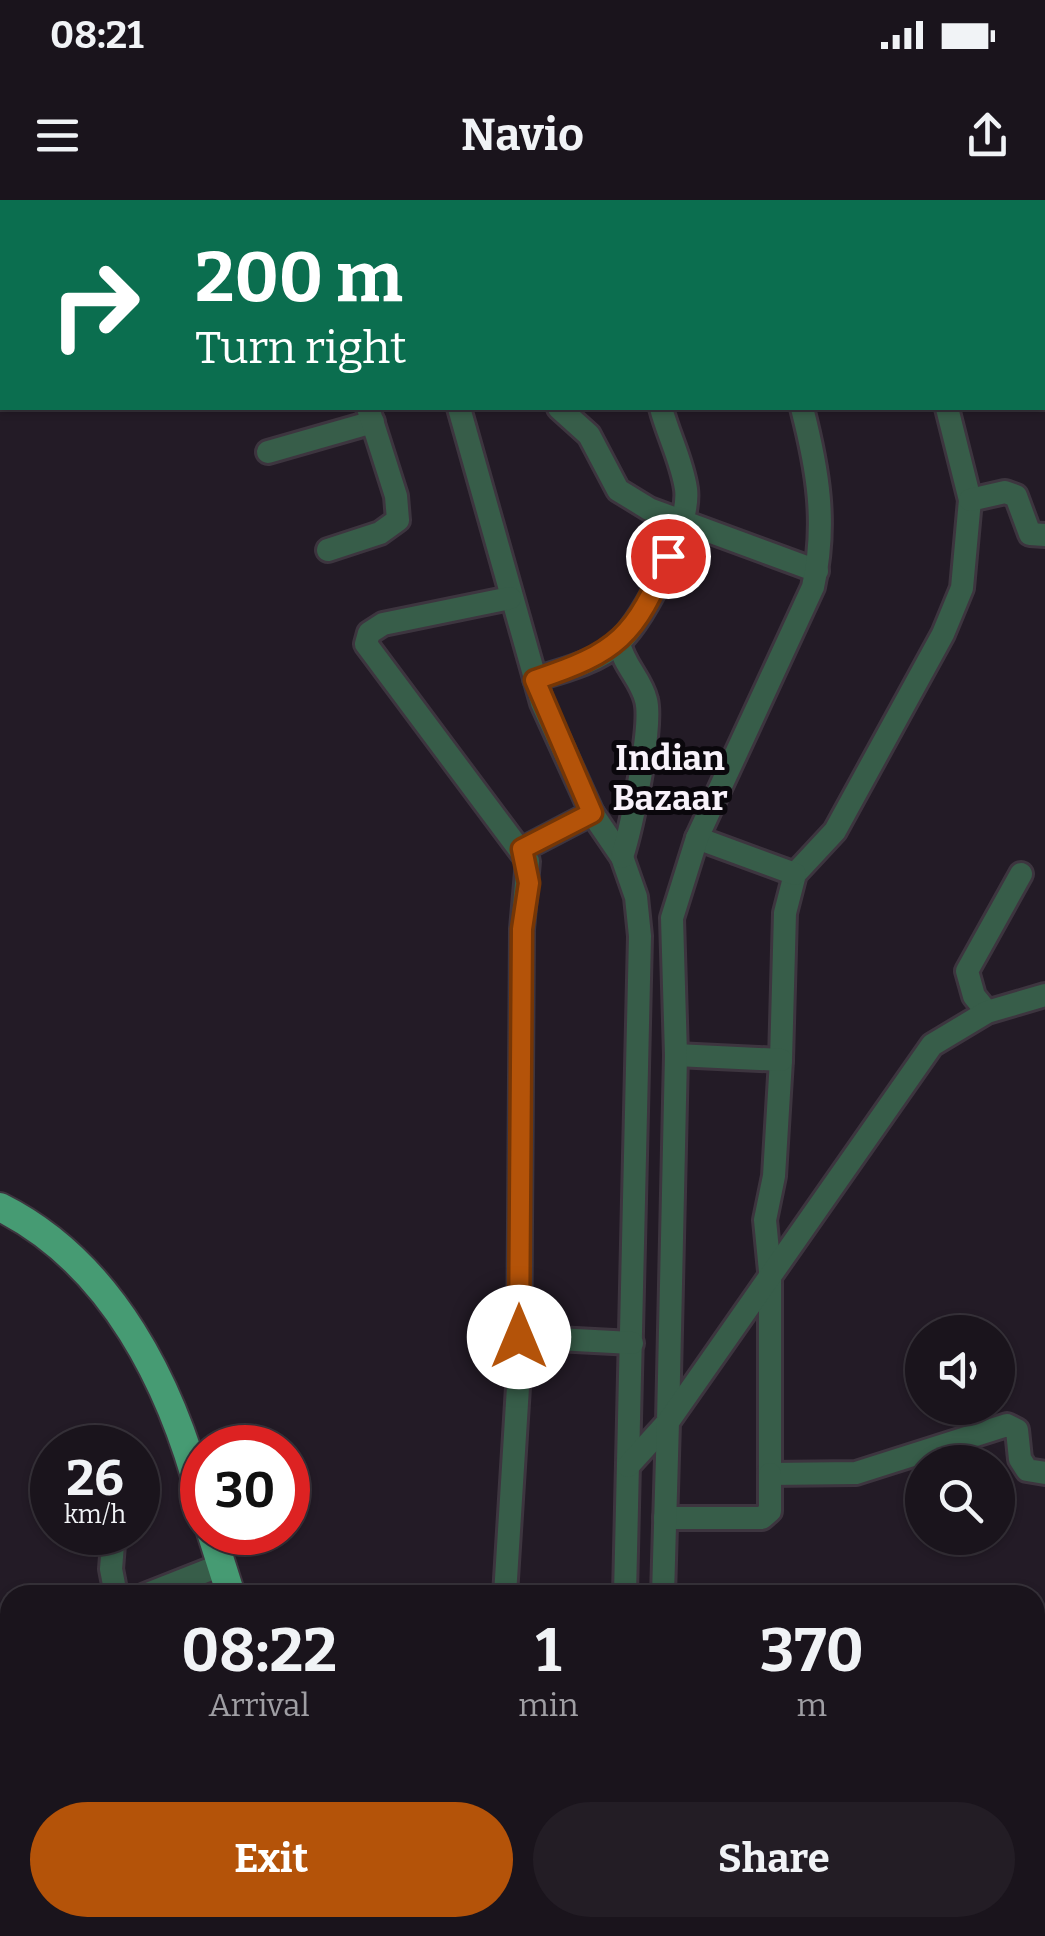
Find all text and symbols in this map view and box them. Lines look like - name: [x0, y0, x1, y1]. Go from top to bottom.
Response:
- text: 08:21: [50, 12, 144, 58]
- icon: menu: [30, 108, 85, 163]
- text: Navio: [461, 108, 584, 162]
- icon: share: [960, 108, 1015, 163]
- text: 200 m: [195, 236, 403, 320]
- icon: right: [30, 240, 160, 370]
- text: Turn right: [195, 321, 407, 375]
- pin: [626, 514, 711, 599]
- icon: arrive: [641, 529, 696, 584]
- district label: Indian Bazaar: [612, 737, 728, 819]
- position arrow: [467, 1285, 571, 1389]
- map controls: [905, 1315, 1015, 1555]
- button: sound: [905, 1315, 1015, 1425]
- speed limit sign: 30: [180, 1425, 310, 1555]
- button: search: [905, 1445, 1015, 1555]
- text: 26: [66, 1448, 124, 1508]
- text: km/h: [64, 1500, 126, 1530]
- text: 08:22: [181, 1615, 337, 1687]
- text: 1: [535, 1615, 561, 1687]
- text: 370: [760, 1615, 864, 1687]
- text: Arrival: [208, 1686, 310, 1724]
- text: min: [518, 1686, 579, 1724]
- text: m: [797, 1686, 827, 1724]
- button: Exit: [30, 1802, 513, 1917]
- button: Share: [533, 1802, 1015, 1917]

